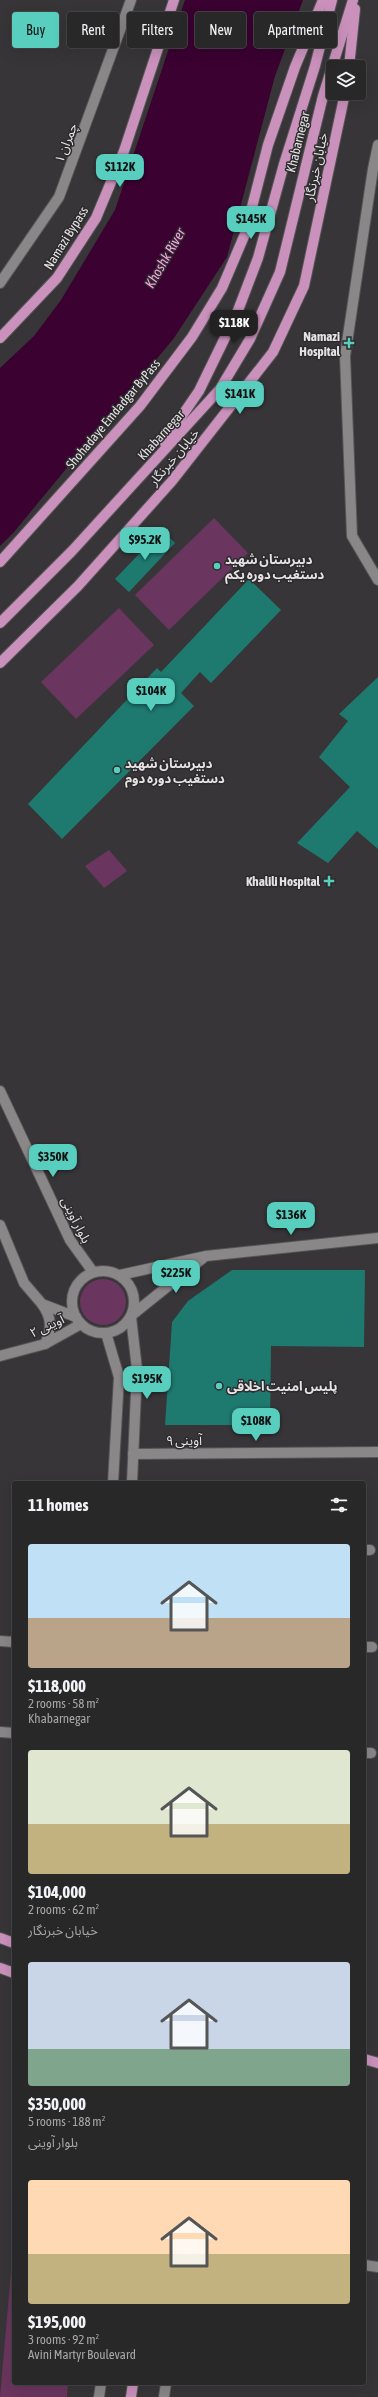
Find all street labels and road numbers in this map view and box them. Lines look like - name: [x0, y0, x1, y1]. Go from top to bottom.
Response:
- street label: Khabarnegar: [283, 110, 313, 174]
- street label: چمران ۱: [52, 121, 82, 166]
- street label: خیابان خبرنگار: [301, 131, 332, 204]
- street label: Namazi Bypass: [41, 203, 92, 272]
- street label: Shohadaye Emdadgar ByPass: [63, 356, 164, 472]
- street label: Khabarnegar: [135, 407, 187, 463]
- street label: خیابان خبرنگار: [145, 425, 203, 490]
- street label: بلوار آوینی: [57, 1194, 94, 1246]
- street label: ۲ آوینی: [28, 1311, 68, 1341]
- street label: ۹ آوینی: [166, 1433, 203, 1449]

